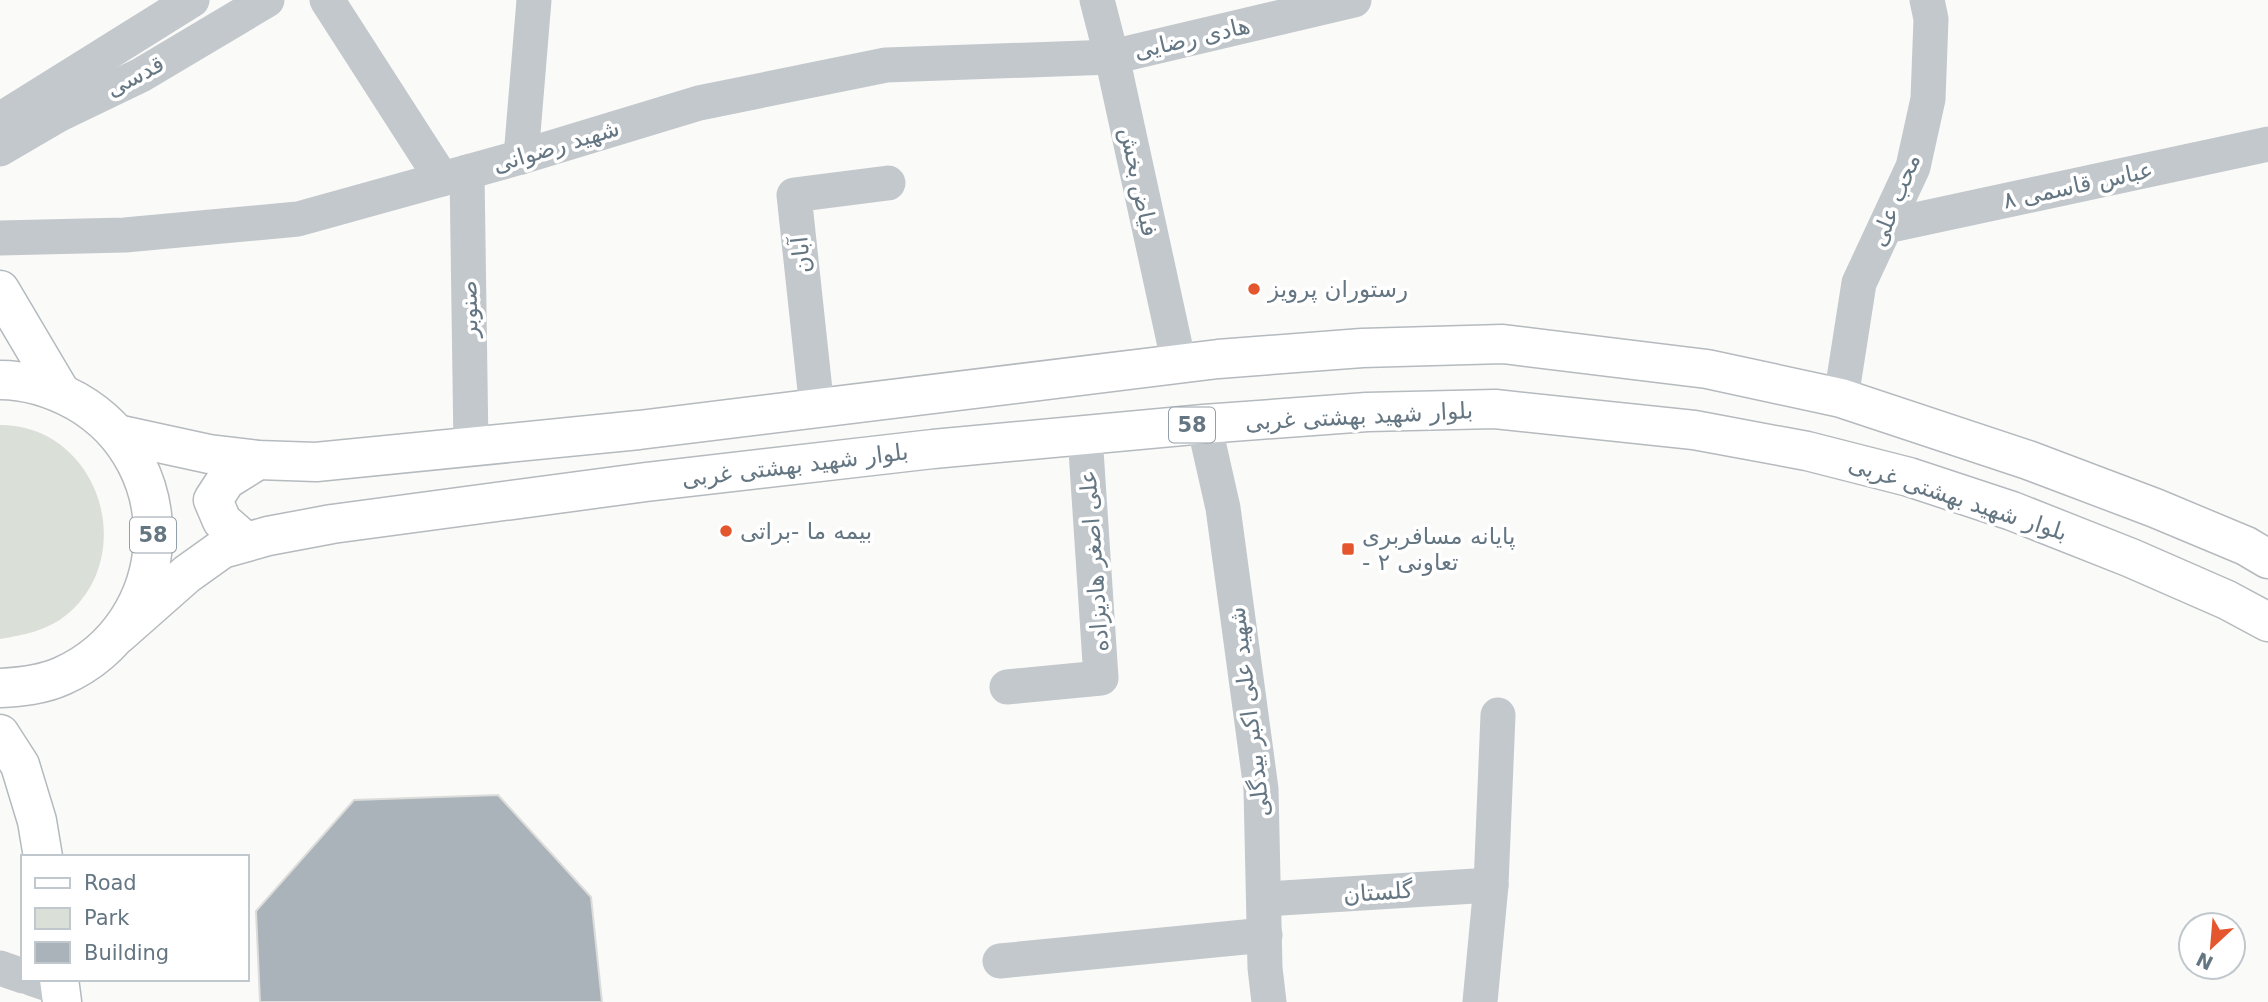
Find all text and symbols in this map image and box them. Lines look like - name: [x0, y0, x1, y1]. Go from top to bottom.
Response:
- street label: هادی رضایی: [1132, 12, 1253, 65]
- street label: قدسی: [102, 50, 168, 102]
- street label: شهید رضوانی: [490, 114, 623, 178]
- street label: فیاض بخش: [1114, 125, 1163, 239]
- street label: محب علی: [1865, 150, 1925, 250]
- street label: عباس قاسمی ۸: [2001, 156, 2155, 215]
- street label: آبان: [785, 234, 816, 275]
- place label: رستوران پرویز: [1267, 276, 1408, 303]
- street label: صنوبر: [456, 280, 484, 339]
- marker: رستوران پرویز: [1246, 281, 1262, 297]
- street label: بلوار شهید بهشتی غربی: [1244, 397, 1474, 436]
- road number: 58: [1169, 408, 1215, 442]
- street label: بلوار شهید بهشتی غربی: [680, 438, 910, 493]
- street label: بلوار شهید بهشتی غربی: [1845, 450, 2071, 547]
- street label: علی اصغر هادیزاده: [1075, 469, 1114, 653]
- road number: 58: [130, 518, 176, 552]
- place label: بیمه ما -براتی: [740, 518, 872, 545]
- marker: بیمه ما -براتی: [718, 523, 734, 539]
- place label: پایانه مسافربری - تعاونی ۲: [1362, 523, 1516, 576]
- marker: پایانه مسافربری - تعاونی ۲: [1340, 541, 1356, 557]
- street label: شهید علی اکبر بیدگلی: [1223, 605, 1276, 819]
- legend: [21, 855, 248, 981]
- text: Road: [84, 871, 137, 895]
- street label: گلستان: [1342, 877, 1414, 907]
- text: Park: [84, 906, 130, 930]
- north arrow: [2177, 911, 2247, 981]
- text: Building: [84, 941, 169, 965]
- text: N: [2193, 948, 2217, 975]

